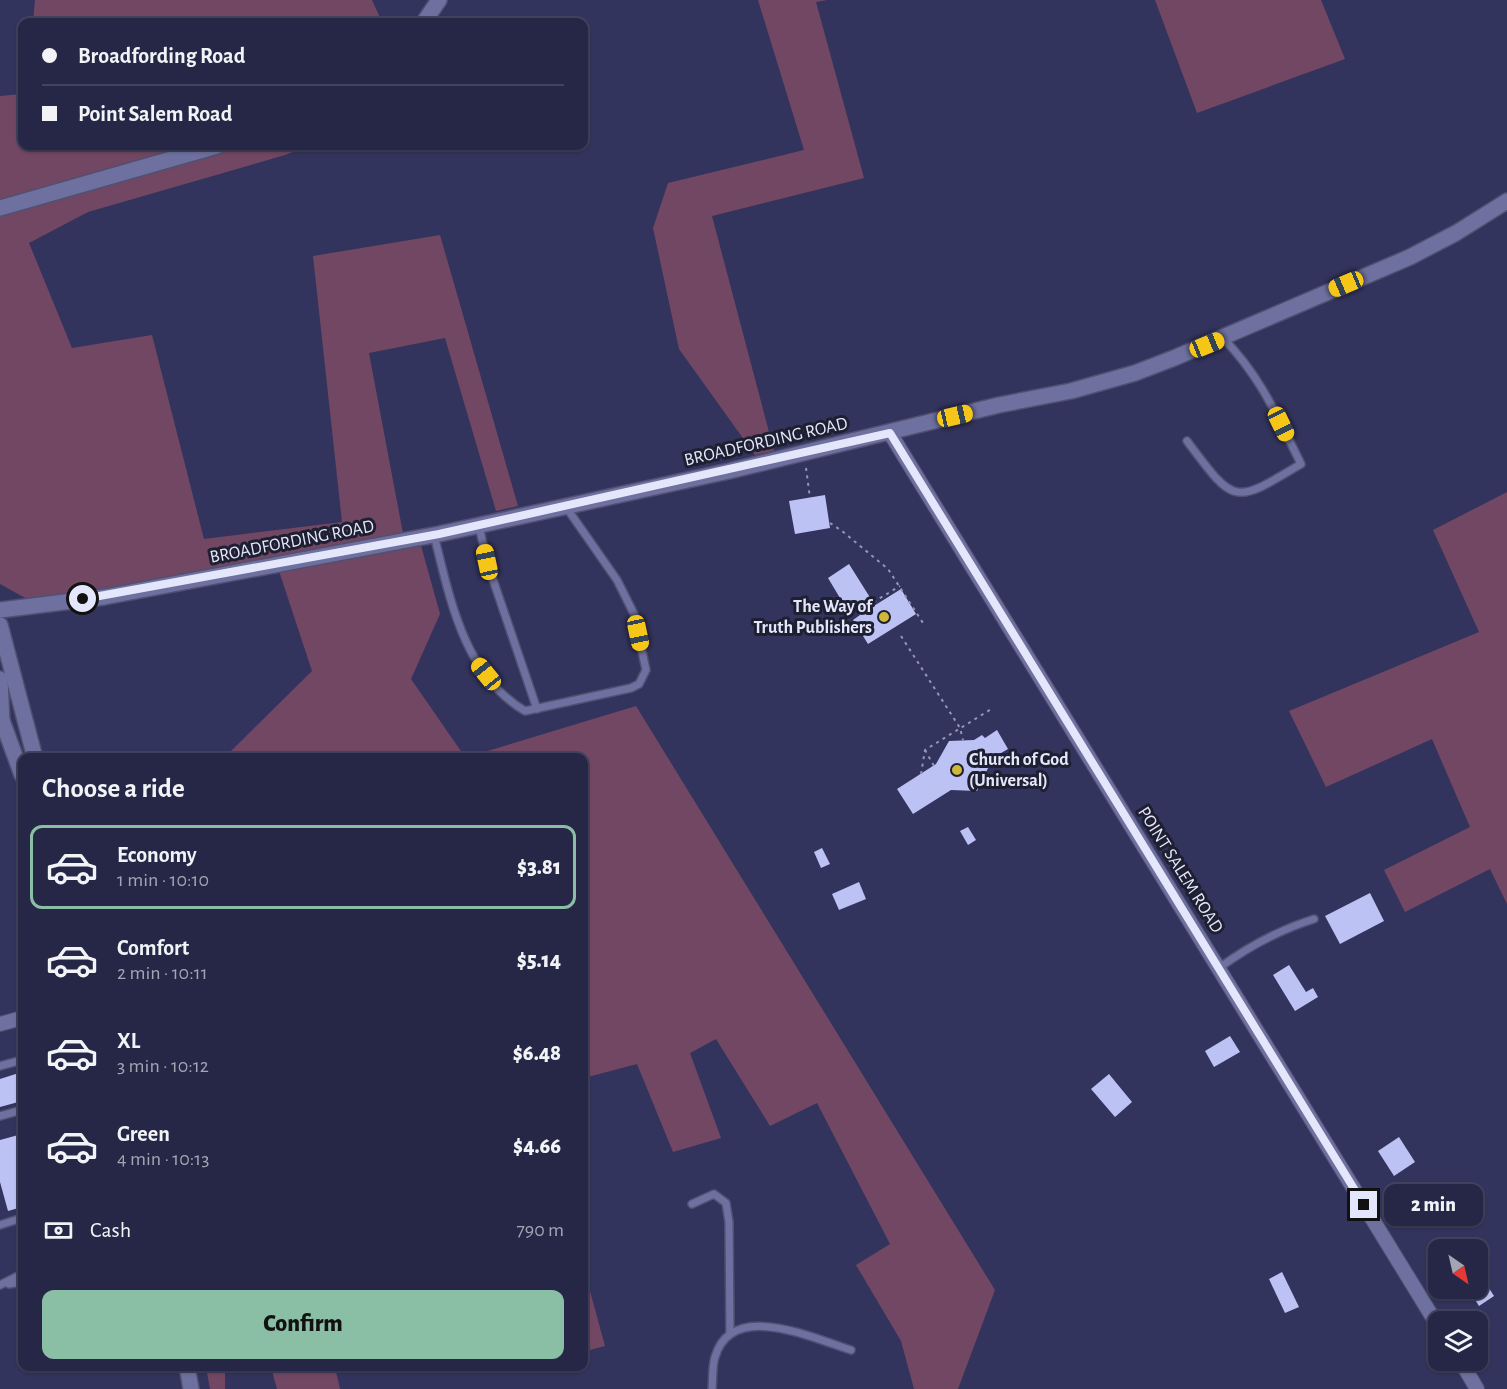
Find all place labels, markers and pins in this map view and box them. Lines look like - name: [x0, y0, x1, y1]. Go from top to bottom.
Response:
- place label: The Way of Truth Publishers: [754, 598, 874, 637]
- marker: The Way of Truth Publishers: [877, 610, 891, 624]
- place label: Church of God (Universal): [969, 751, 1069, 790]
- marker: Church of God (Universal): [950, 763, 964, 777]

